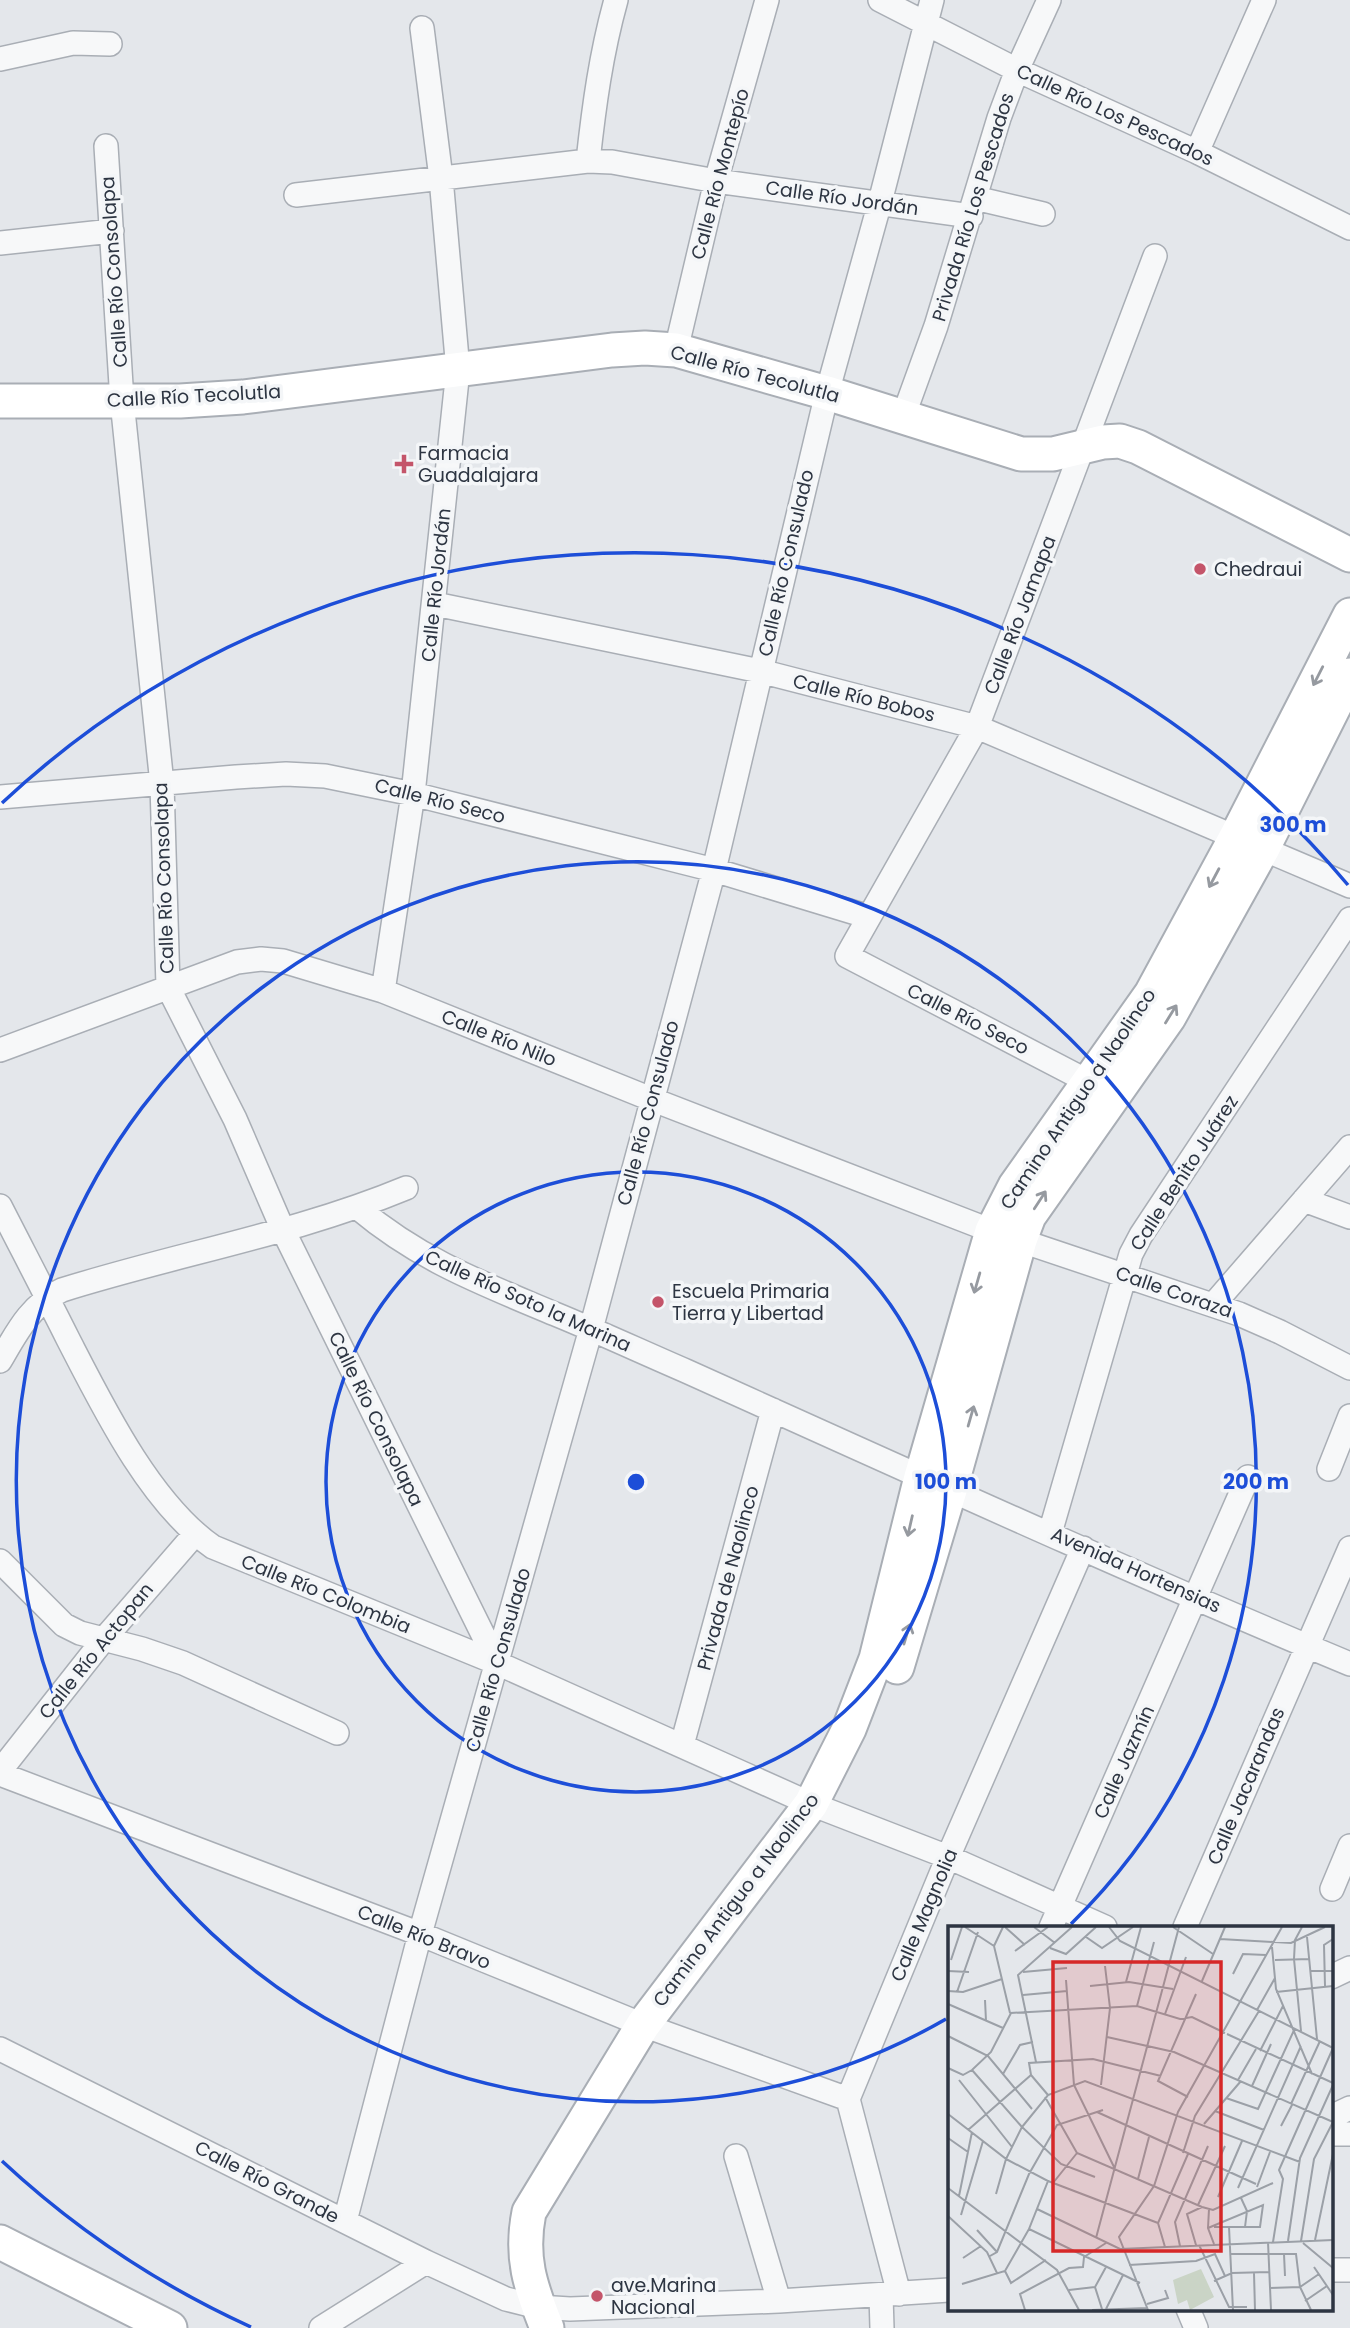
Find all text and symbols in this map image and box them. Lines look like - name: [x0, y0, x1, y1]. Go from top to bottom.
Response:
- street label: Calle Río Los Pescados: [1012, 57, 1218, 173]
- street label: Calle Río Montepío: [684, 85, 756, 263]
- street label: Privada Río Los Pescados: [925, 89, 1021, 325]
- street label: Calle Río Jordán: [764, 174, 920, 222]
- street label: Calle Río Consolapa: [94, 176, 134, 368]
- street label: Calle Río Tecolutla: [667, 338, 843, 410]
- street label: Calle Río Tecolutla: [106, 378, 282, 414]
- place label: Farmacia Guadalajara: [418, 440, 538, 489]
- marker: Farmacia Guadalajara: [396, 456, 412, 472]
- street label: Calle Río Consulado: [751, 467, 821, 659]
- street label: Calle Río Jordán: [415, 507, 457, 663]
- street label: Calle Río Jamapa: [977, 532, 1063, 698]
- place label: Chedraui: [1214, 556, 1302, 583]
- marker: Chedraui: [1192, 561, 1208, 577]
- one-way arrow: [1311, 665, 1325, 686]
- street label: Calle Río Bobos: [790, 667, 938, 729]
- street label: Calle Río Seco: [372, 772, 508, 830]
- street label: Calle Río Consolapa: [147, 782, 181, 974]
- text: 300 m: [1260, 810, 1326, 839]
- one-way arrow: [1207, 867, 1221, 888]
- street label: Calle Río Seco: [902, 977, 1034, 1061]
- street label: Camino Antiguo a Naolinco: [994, 983, 1162, 1215]
- street label: Calle Río Nilo: [437, 1003, 561, 1073]
- one-way arrow: [1163, 1005, 1178, 1024]
- street label: Calle Río Consulado: [610, 1017, 686, 1209]
- street label: Calle Benito Juárez: [1123, 1090, 1245, 1256]
- one-way arrow: [1032, 1191, 1047, 1210]
- street label: Calle Río Soto la Marina: [421, 1243, 635, 1359]
- street label: Calle Coraza: [1112, 1259, 1236, 1325]
- one-way arrow: [970, 1272, 983, 1294]
- place label: Escuela Primaria Tierra y Libertad: [672, 1278, 830, 1327]
- marker: Escuela Primaria Tierra y Libertad: [650, 1294, 666, 1310]
- street label: Calle Río Consolapa: [322, 1327, 430, 1511]
- one-way arrow: [965, 1405, 978, 1427]
- text: 100 m: [915, 1467, 977, 1496]
- text: 200 m: [1223, 1467, 1289, 1496]
- centre of rings: [624, 1470, 648, 1494]
- street label: Privada de Naolinco: [690, 1483, 766, 1673]
- one-way arrow: [902, 1514, 916, 1537]
- street label: Avenida Hortensias: [1047, 1520, 1225, 1620]
- street label: Calle Río Colombia: [237, 1548, 415, 1640]
- street label: Calle Río Consulado: [459, 1565, 537, 1755]
- street label: Calle Río Actopan: [33, 1577, 159, 1725]
- one-way arrow: [901, 1623, 914, 1645]
- street label: Calle Jazmín: [1087, 1701, 1161, 1823]
- street label: Calle Jacarandas: [1201, 1703, 1291, 1869]
- street label: Camino Antiguo a Naolinco: [647, 1787, 825, 2013]
- street label: Calle Magnolia: [884, 1844, 964, 1986]
- street label: Calle Río Bravo: [353, 1898, 495, 1976]
- inset map: [948, 1926, 1332, 2310]
- street label: Calle Río Grande: [190, 2134, 344, 2230]
- place label: ave.Marina Nacional: [611, 2272, 716, 2321]
- marker: ave.Marina Nacional: [589, 2288, 605, 2304]

